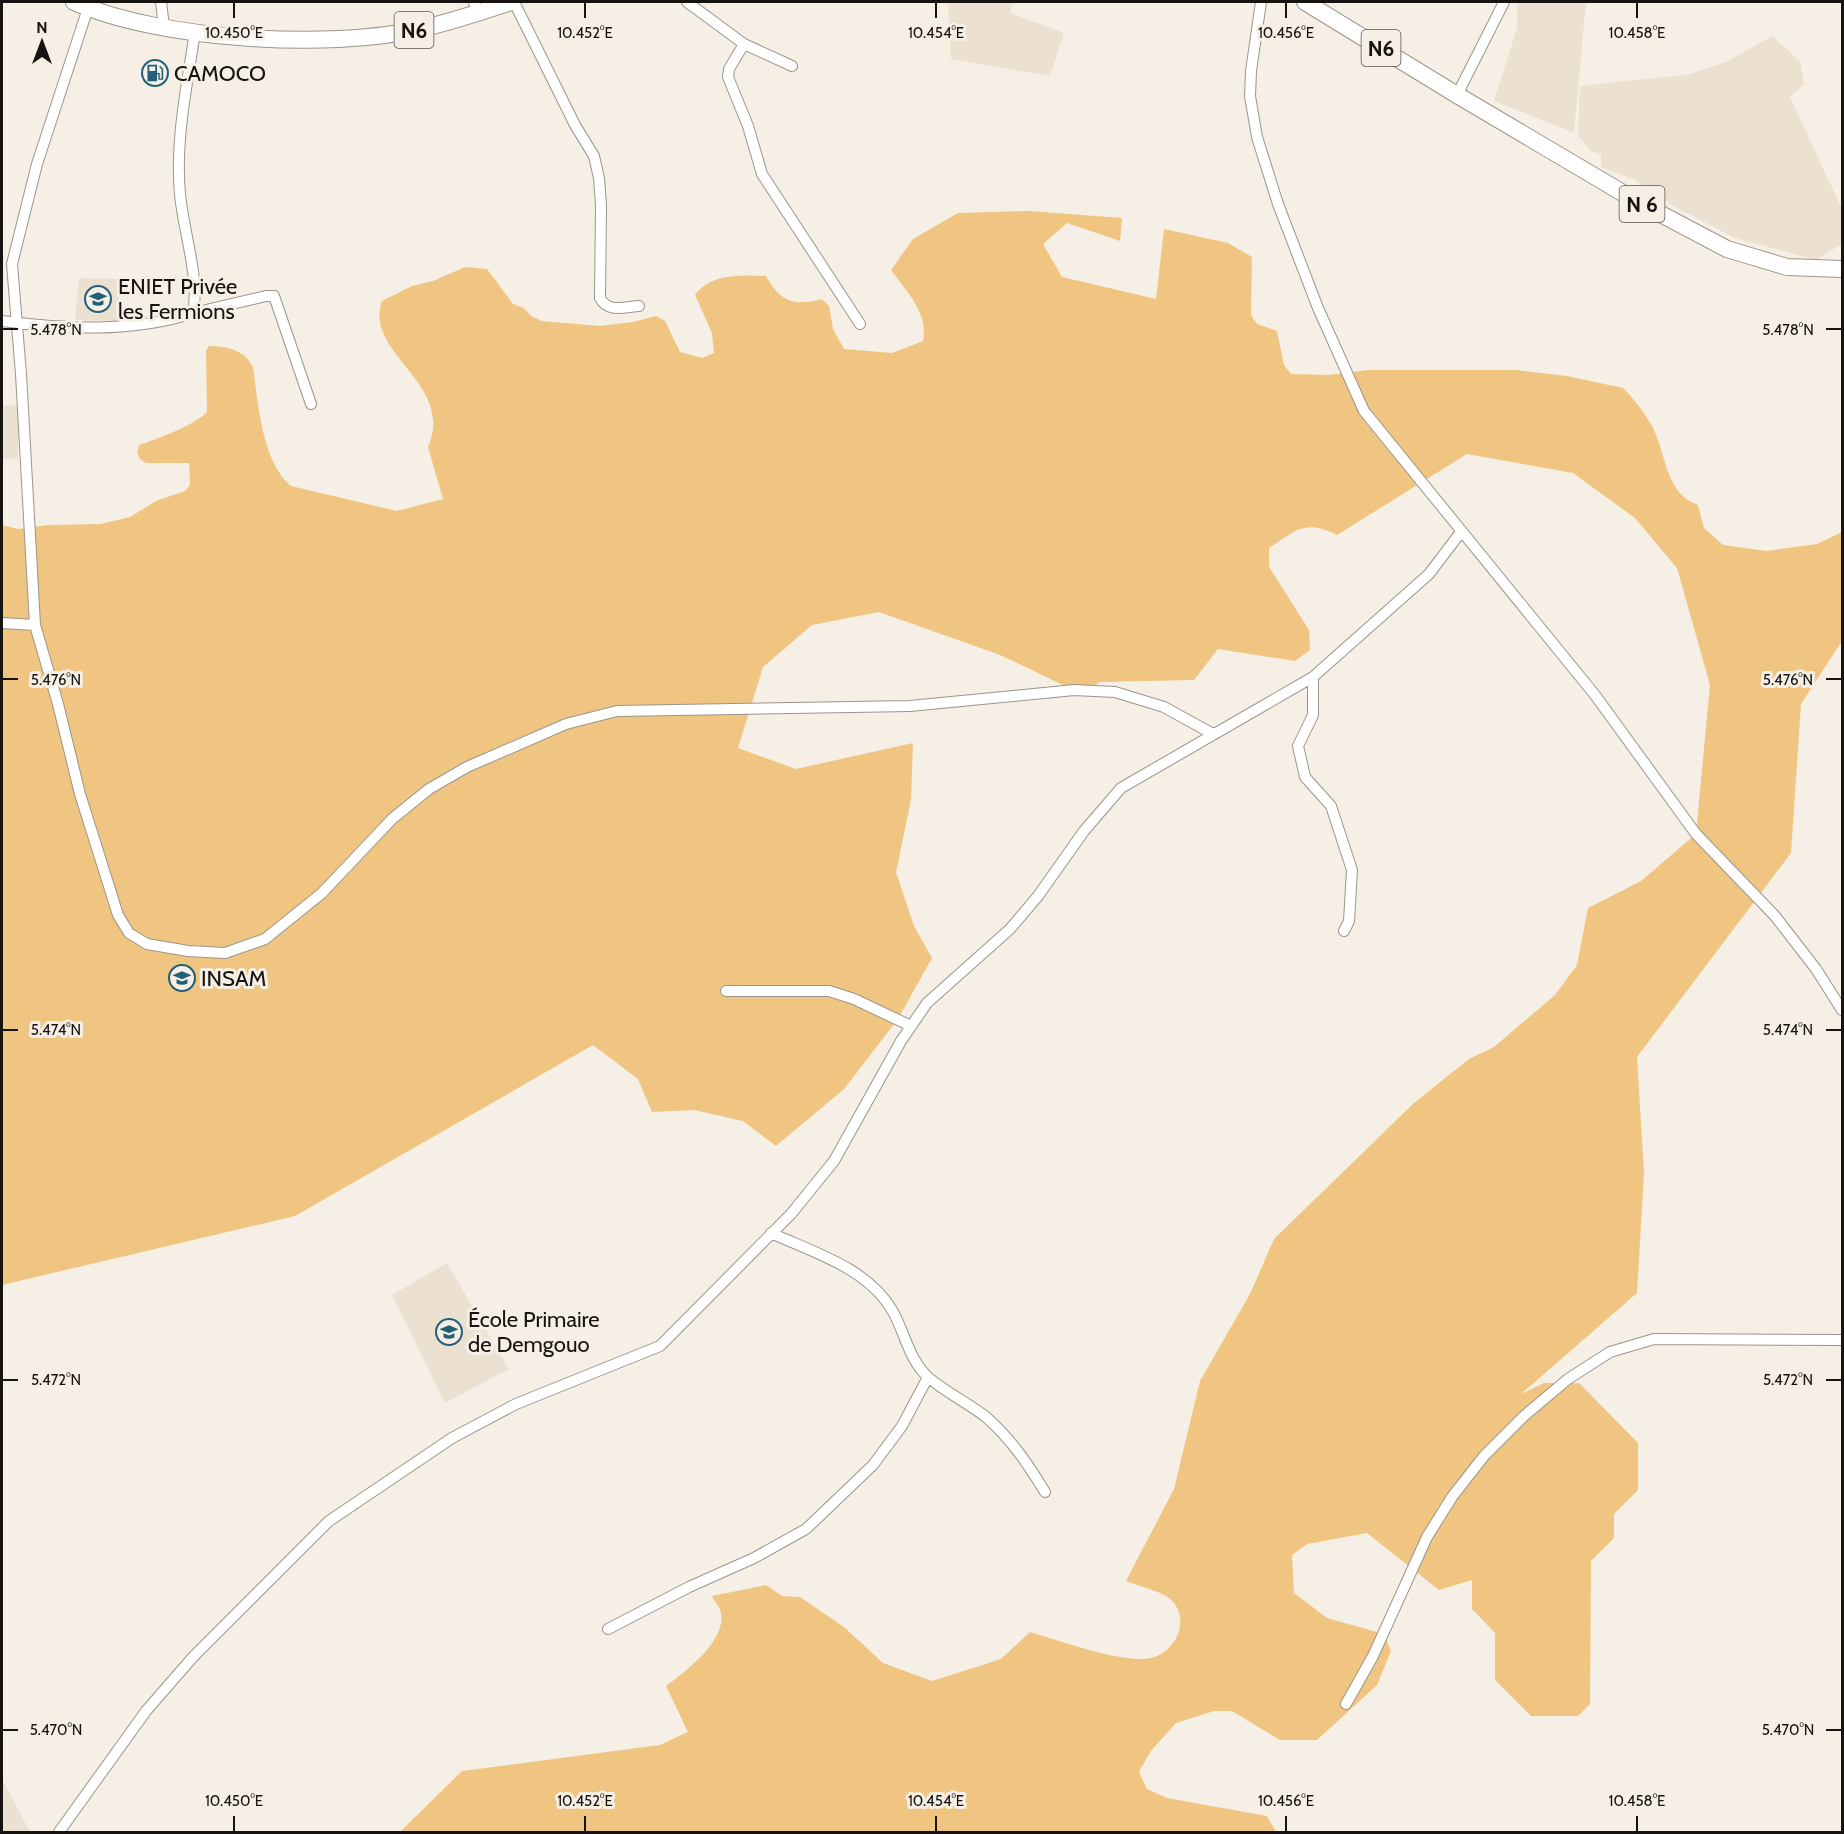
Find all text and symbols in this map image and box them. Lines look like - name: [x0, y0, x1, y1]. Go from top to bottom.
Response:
- north arrow: [12, 12, 72, 72]
- road number: N6: [394, 12, 434, 48]
- text: N: [36, 18, 48, 37]
- text: 10.450°E: [205, 24, 263, 42]
- text: 10.452°E: [557, 24, 613, 42]
- text: 10.454°E: [908, 24, 964, 42]
- text: 10.456°E: [1258, 24, 1314, 42]
- text: 10.458°E: [1609, 24, 1665, 42]
- road number: N6: [1362, 30, 1400, 66]
- fuel station icon: CAMOCO: [140, 58, 170, 88]
- place label: CAMOCO: [174, 60, 266, 87]
- road number: N 6: [1620, 186, 1664, 222]
- place label: ENIET Privée les Fermions: [118, 273, 237, 325]
- school or university icon: ENIET Privée les Fermions: [83, 284, 113, 314]
- text: 5.478°N: [30, 321, 82, 339]
- text: 5.478°N: [1762, 321, 1814, 339]
- text: 5.476°N: [31, 671, 81, 689]
- text: 5.476°N: [1763, 671, 1813, 689]
- school or university icon: INSAM: [167, 963, 197, 993]
- place label: INSAM: [201, 965, 266, 992]
- text: 5.474°N: [31, 1021, 81, 1039]
- text: 5.474°N: [1763, 1021, 1813, 1039]
- place label: École Primaire de Demgouo: [468, 1306, 600, 1358]
- school or university icon: École Primaire de Demgouo: [434, 1317, 464, 1347]
- text: 5.472°N: [31, 1371, 81, 1389]
- text: 5.472°N: [1763, 1371, 1813, 1389]
- text: 5.470°N: [30, 1721, 82, 1739]
- text: 5.470°N: [1762, 1721, 1814, 1739]
- text: 10.450°E: [205, 1792, 263, 1810]
- text: 10.452°E: [557, 1792, 613, 1810]
- text: 10.454°E: [908, 1792, 964, 1810]
- text: 10.456°E: [1258, 1792, 1314, 1810]
- text: 10.458°E: [1609, 1792, 1665, 1810]

